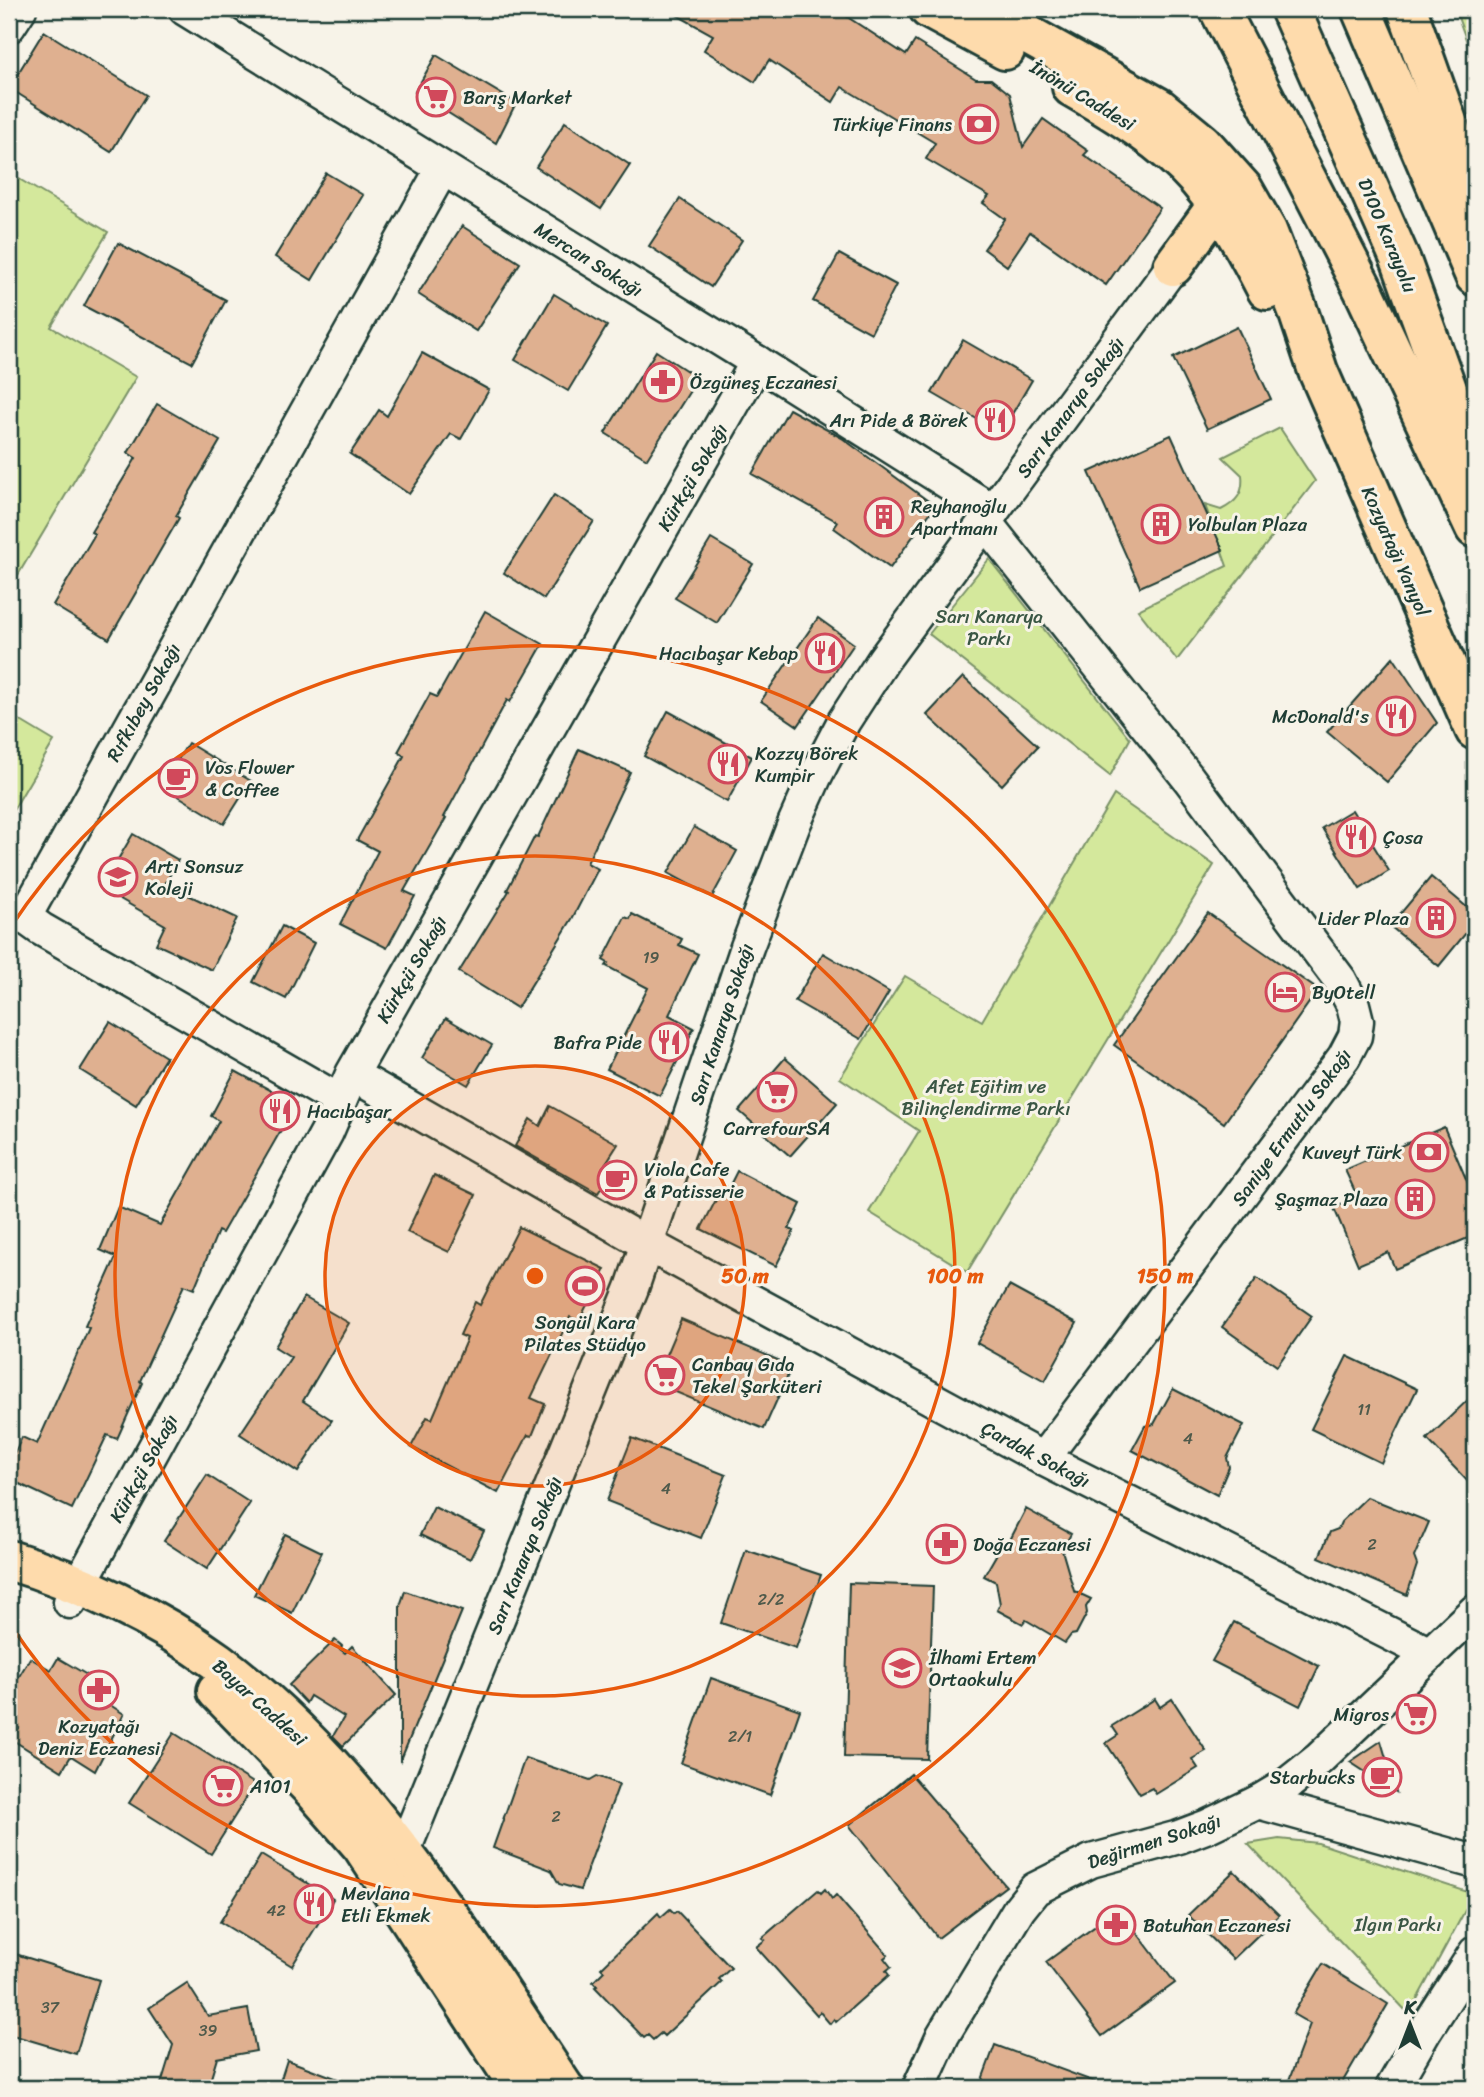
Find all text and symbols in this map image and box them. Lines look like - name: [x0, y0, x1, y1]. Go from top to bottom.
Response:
- street label: İnönü Caddesi: [1023, 50, 1142, 140]
- supermarket icon: Barış Market: [415, 76, 457, 118]
- place label: Barış Market: [463, 81, 573, 114]
- bank icon: Türkiye Finans: [958, 103, 1000, 145]
- place label: Türkiye Finans: [832, 108, 952, 141]
- street label: D100 Karayolu: [1349, 173, 1427, 298]
- street label: Mercan Sokağı: [528, 213, 650, 306]
- street label: Sarı Kanarya Sokağı: [1008, 329, 1133, 485]
- pharmacy icon: Özgüneş Eczanesi: [642, 361, 684, 403]
- place label: Özgüneş Eczanesi: [690, 366, 838, 399]
- restaurant icon: Arı Pide & Börek: [974, 399, 1016, 441]
- place label: Arı Pide & Börek: [829, 404, 968, 437]
- street label: Kürkçü Sokağı: [648, 417, 737, 538]
- street label: Kozyatağı Yanyol: [1352, 481, 1439, 622]
- place label: Reyhanoğlu Apartmanı: [910, 490, 1007, 545]
- building icon: Reyhanoğlu Apartmanı: [863, 496, 905, 538]
- building icon: Yolbulan Plaza: [1140, 503, 1182, 545]
- place label: Yolbulan Plaza: [1188, 508, 1307, 541]
- park label: Sarı Kanarya Parkı: [935, 600, 1043, 655]
- restaurant icon: Hacıbaşar Kebap: [804, 632, 846, 674]
- street label: Rıfkıbey Sokağı: [97, 637, 190, 768]
- place label: Hacıbaşar Kebap: [659, 637, 798, 670]
- restaurant icon: McDonald's: [1375, 695, 1417, 737]
- place label: McDonald's: [1272, 700, 1369, 733]
- place label: Kozzy Börek Kumpir: [755, 737, 858, 792]
- restaurant icon: Kozzy Börek Kumpir: [707, 743, 749, 785]
- place label: Vos Flower & Coffee: [205, 751, 295, 806]
- cafe icon: Vos Flower & Coffee: [157, 757, 199, 799]
- restaurant icon: Çosa: [1335, 816, 1377, 858]
- place label: Çosa: [1383, 821, 1423, 854]
- place label: Artı Sonsuz Koleji: [144, 850, 244, 905]
- school or university icon: Artı Sonsuz Koleji: [97, 856, 139, 898]
- building icon: Lider Plaza: [1415, 897, 1457, 939]
- place label: Lider Plaza: [1318, 902, 1409, 935]
- street label: Kürkçü Sokağı: [367, 909, 456, 1030]
- street label: Sarı Kanarya Sokağı: [680, 939, 763, 1109]
- house number: 19: [643, 943, 660, 972]
- hotel icon: ByOtell: [1264, 971, 1306, 1013]
- place label: ByOtell: [1312, 976, 1376, 1009]
- restaurant icon: Bafra Pide: [648, 1021, 690, 1063]
- place label: Bafra Pide: [554, 1026, 642, 1059]
- street label: Saniye Ermutlu Sokağı: [1223, 1041, 1360, 1213]
- park label: Afet Eğitim ve Bilinçlendirme Parkı: [902, 1070, 1070, 1125]
- supermarket icon: CarrefourSA: [756, 1071, 798, 1113]
- restaurant icon: Hacıbaşar: [259, 1090, 301, 1132]
- place label: Hacıbaşar: [307, 1095, 392, 1128]
- place label: CarrefourSA: [724, 1112, 830, 1145]
- bank icon: Kuveyt Türk: [1408, 1131, 1450, 1173]
- place label: Kuveyt Türk: [1302, 1136, 1402, 1169]
- place label: Viola Cafe & Patisserie: [644, 1153, 744, 1208]
- cafe icon: Viola Cafe & Patisserie: [596, 1159, 638, 1201]
- building icon: Şaşmaz Plaza: [1394, 1178, 1436, 1220]
- place label: Şaşmaz Plaza: [1275, 1183, 1388, 1216]
- text: 50 m: [721, 1257, 770, 1295]
- text: 100 m: [926, 1257, 984, 1295]
- text: 150 m: [1137, 1257, 1194, 1295]
- centre of rings: [523, 1264, 547, 1288]
- sports icon: Songül Kara Pilates Stüdyo: [564, 1265, 606, 1307]
- place label: Songül Kara Pilates Stüdyo: [524, 1306, 646, 1361]
- place label: Canbay Gıda Tekel Şarküteri: [692, 1348, 822, 1403]
- supermarket icon: Canbay Gıda Tekel Şarküteri: [644, 1354, 686, 1396]
- house number: 11: [1357, 1395, 1371, 1424]
- street label: Kürkçü Sokağı: [100, 1408, 187, 1529]
- street label: Çardak Sokağı: [975, 1412, 1096, 1497]
- house number: 4: [1183, 1424, 1193, 1453]
- street label: Sarı Kanarya Sokağı: [478, 1471, 571, 1639]
- house number: 4: [661, 1474, 671, 1503]
- pharmacy icon: Doğa Eczanesi: [925, 1523, 967, 1565]
- place label: Doğa Eczanesi: [973, 1528, 1091, 1561]
- house number: 2: [1367, 1530, 1377, 1559]
- house number: 2/2: [758, 1585, 784, 1614]
- place label: İlhami Ertem Ortaokulu: [928, 1641, 1037, 1696]
- school or university icon: İlhami Ertem Ortaokulu: [881, 1647, 923, 1689]
- street label: Bayar Caddesi: [204, 1650, 315, 1755]
- pharmacy icon: Kozyatağı Deniz Eczanesi: [78, 1669, 120, 1711]
- supermarket icon: Migros: [1395, 1693, 1437, 1735]
- place label: Migros: [1333, 1698, 1389, 1731]
- place label: Kozyatağı Deniz Eczanesi: [38, 1710, 161, 1765]
- house number: 2/1: [728, 1722, 752, 1751]
- cafe icon: Starbucks: [1361, 1756, 1403, 1798]
- place label: Starbucks: [1270, 1761, 1355, 1794]
- supermarket icon: A101: [202, 1765, 244, 1807]
- place label: A101: [249, 1770, 291, 1803]
- house number: 2: [551, 1802, 561, 1831]
- street label: Değirmen Sokağı: [1083, 1804, 1225, 1879]
- place label: Mevlana Etli Ekmek: [341, 1877, 431, 1932]
- restaurant icon: Mevlana Etli Ekmek: [293, 1883, 335, 1925]
- house number: 42: [266, 1896, 286, 1925]
- pharmacy icon: Batuhan Eczanesi: [1095, 1904, 1137, 1946]
- park label: Ilgın Parkı: [1353, 1908, 1442, 1941]
- place label: Batuhan Eczanesi: [1143, 1909, 1291, 1942]
- north arrow: [1376, 1988, 1446, 2058]
- text: K: [1403, 1991, 1417, 2024]
- house number: 37: [41, 1993, 60, 2022]
- house number: 39: [199, 2016, 217, 2045]

